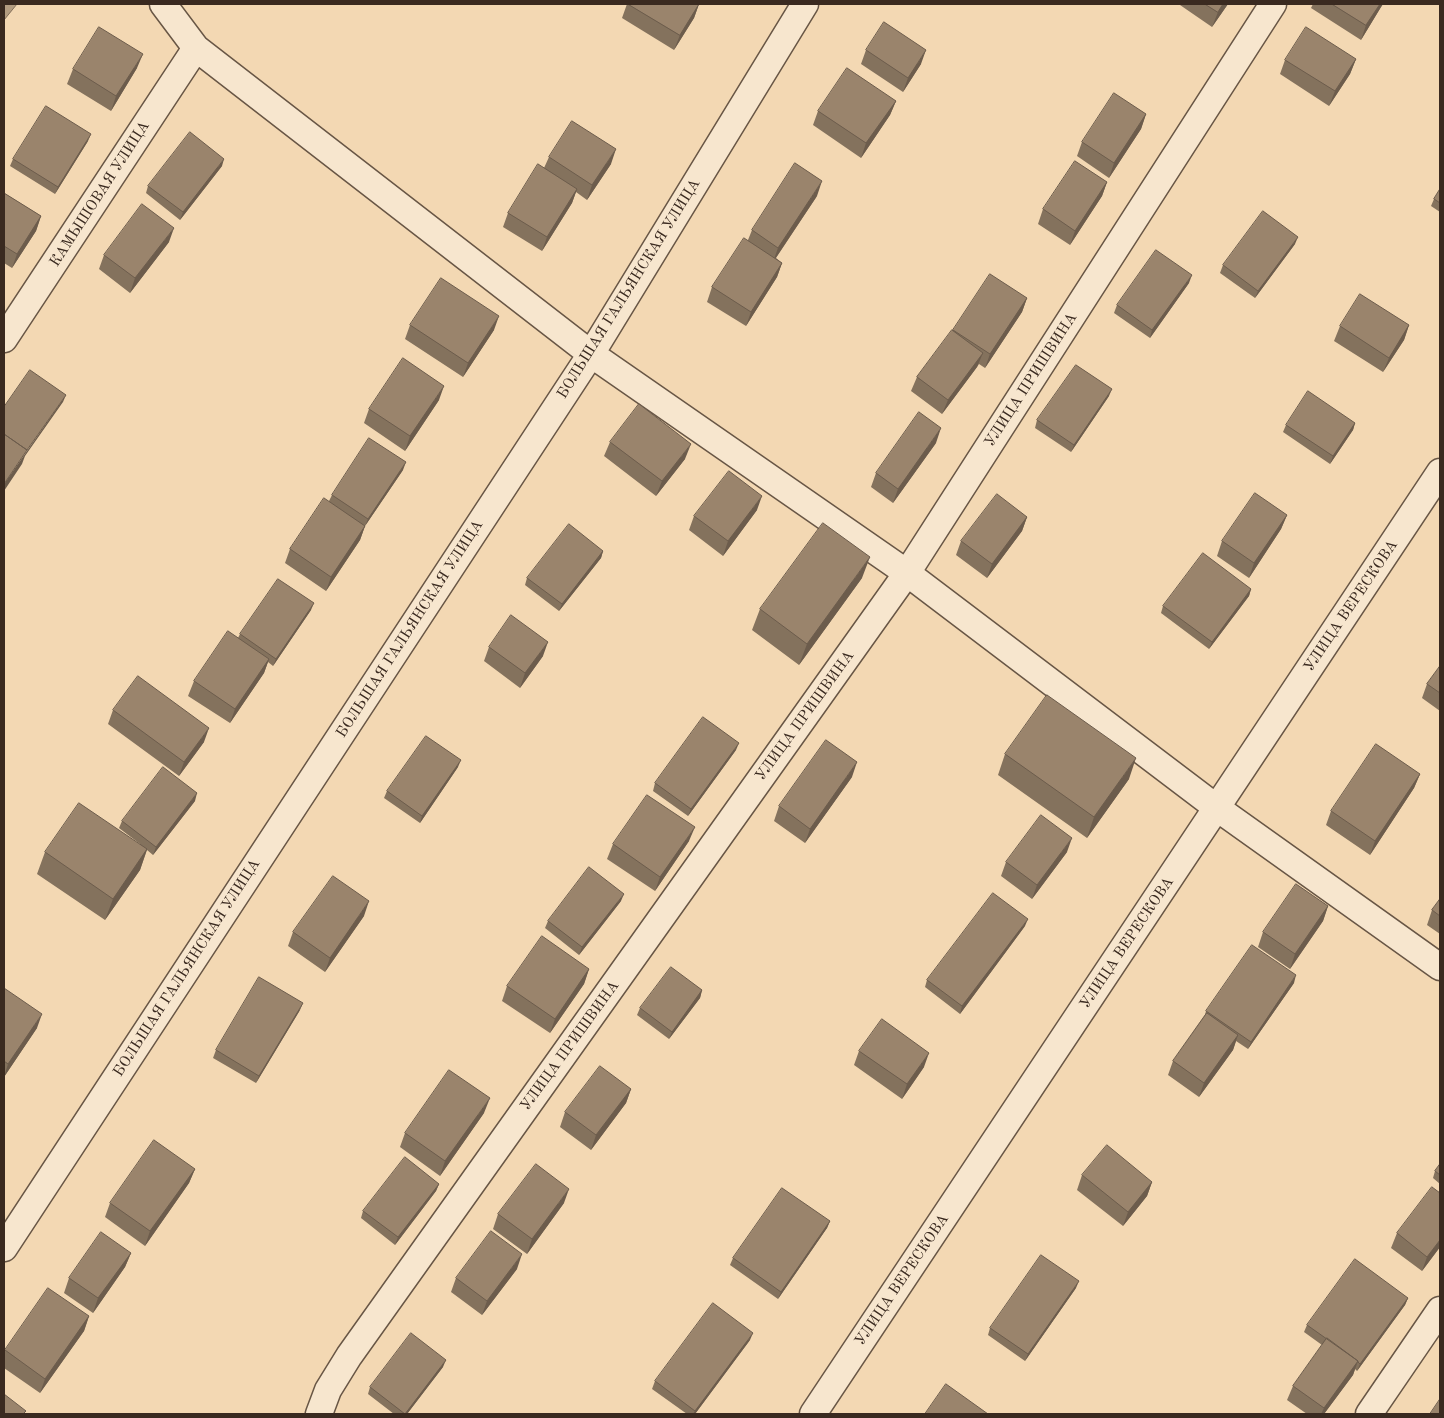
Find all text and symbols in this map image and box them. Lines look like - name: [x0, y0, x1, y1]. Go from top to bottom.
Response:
- street label: КАМЫШОВАЯ УЛИЦА: [46, 118, 154, 270]
- street label: БОЛЬШАЯ ГАЛЬЯНСКАЯ УЛИЦА: [554, 176, 704, 402]
- street label: УЛИЦА ПРИШВИНА: [981, 310, 1081, 450]
- street label: БОЛЬШАЯ ГАЛЬЯНСКАЯ УЛИЦА: [333, 517, 487, 741]
- street label: УЛИЦА ВЕРЕСКОВА: [1300, 537, 1402, 675]
- street label: УЛИЦА ПРИШВИНА: [752, 647, 858, 785]
- street label: БОЛЬШАЯ ГАЛЬЯНСКАЯ УЛИЦА: [110, 856, 264, 1080]
- street label: УЛИЦА ВЕРЕСКОВА: [1076, 874, 1178, 1012]
- street label: УЛИЦА ПРИШВИНА: [517, 977, 623, 1115]
- street label: УЛИЦА ВЕРЕСКОВА: [851, 1211, 953, 1349]

